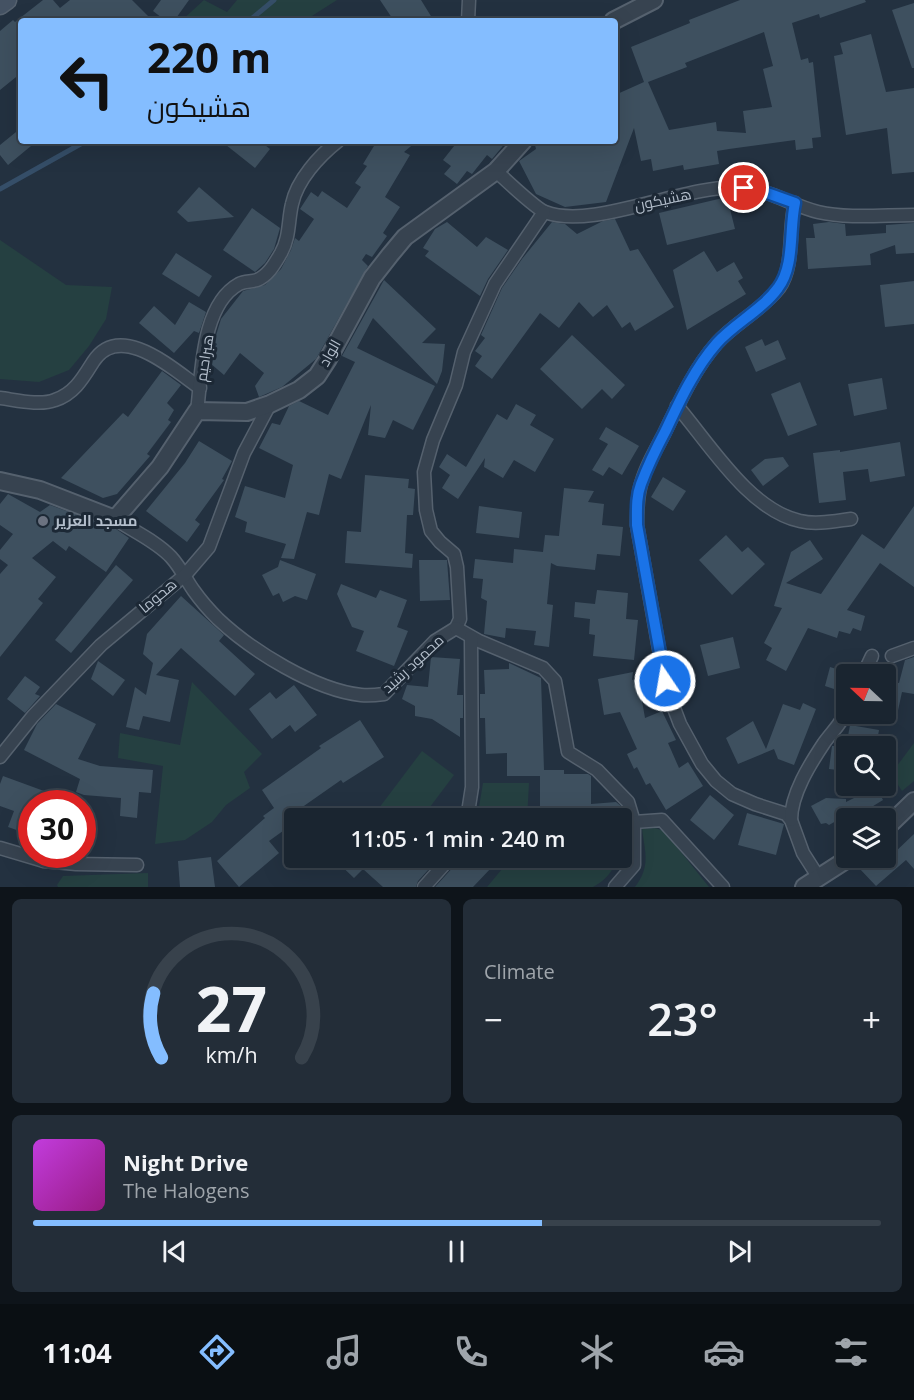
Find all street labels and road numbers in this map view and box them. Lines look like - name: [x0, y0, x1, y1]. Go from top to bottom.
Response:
- street label: هشيكون: [632, 183, 693, 216]
- street label: هبراحيم: [190, 333, 219, 383]
- street label: الواد: [314, 335, 345, 370]
- street label: هحوما: [134, 574, 181, 617]
- street label: محمود رشيد: [377, 630, 447, 697]

